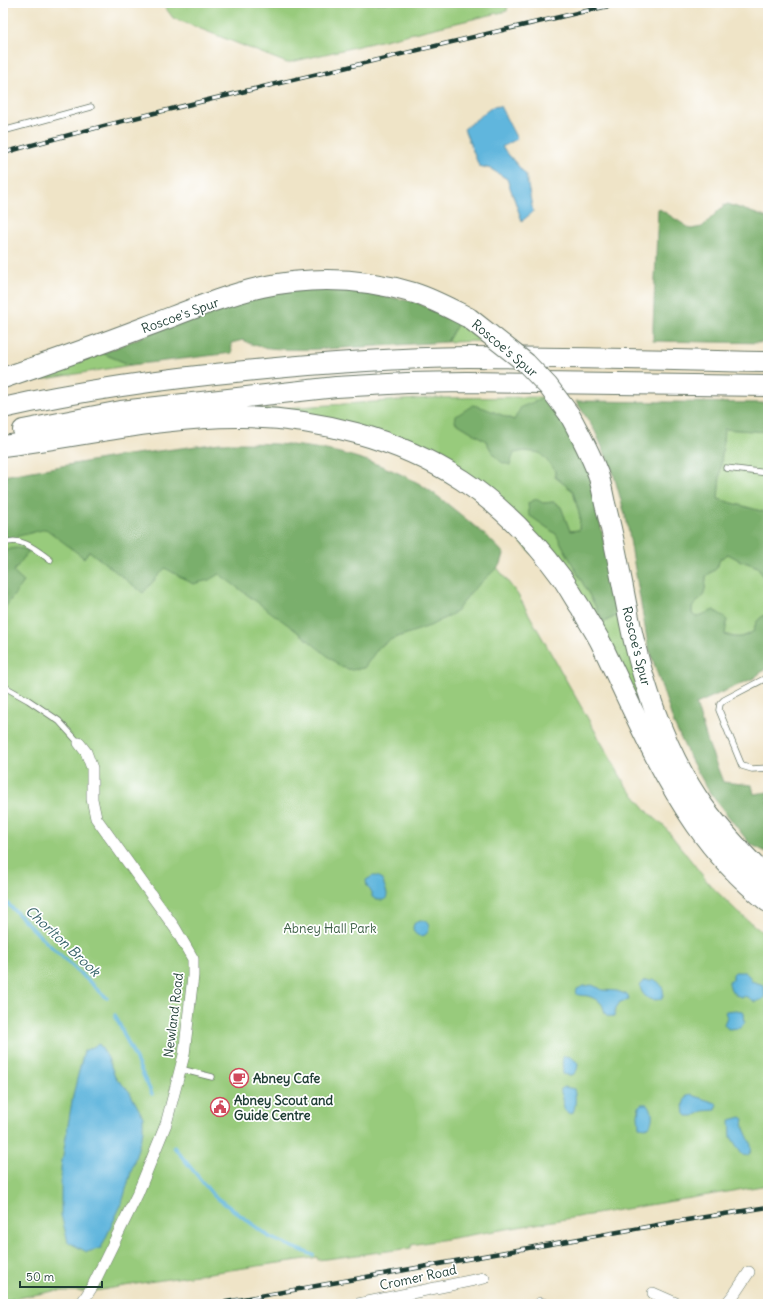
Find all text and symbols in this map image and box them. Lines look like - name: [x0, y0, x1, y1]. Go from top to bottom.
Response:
- street label: Roscoe's Spur: [139, 293, 222, 337]
- street label: Roscoe's Spur: [468, 316, 542, 381]
- street label: Roscoe's Spur: [618, 605, 655, 688]
- water label: Chorlton Brook: [22, 902, 105, 981]
- park label: Abney Hall Park: [283, 920, 377, 937]
- street label: Newland Road: [160, 971, 187, 1058]
- cafe icon: Abney Cafe: [228, 1067, 250, 1089]
- place label: Abney Cafe: [253, 1070, 320, 1087]
- place label: Abney Scout and Guide Centre: [234, 1092, 334, 1124]
- public building icon: Abney Scout and Guide Centre: [209, 1096, 231, 1118]
- street label: Cromer Road: [378, 1261, 458, 1294]
- scale bar: [20, 1263, 102, 1289]
- text: 50 m: [26, 1269, 55, 1284]

